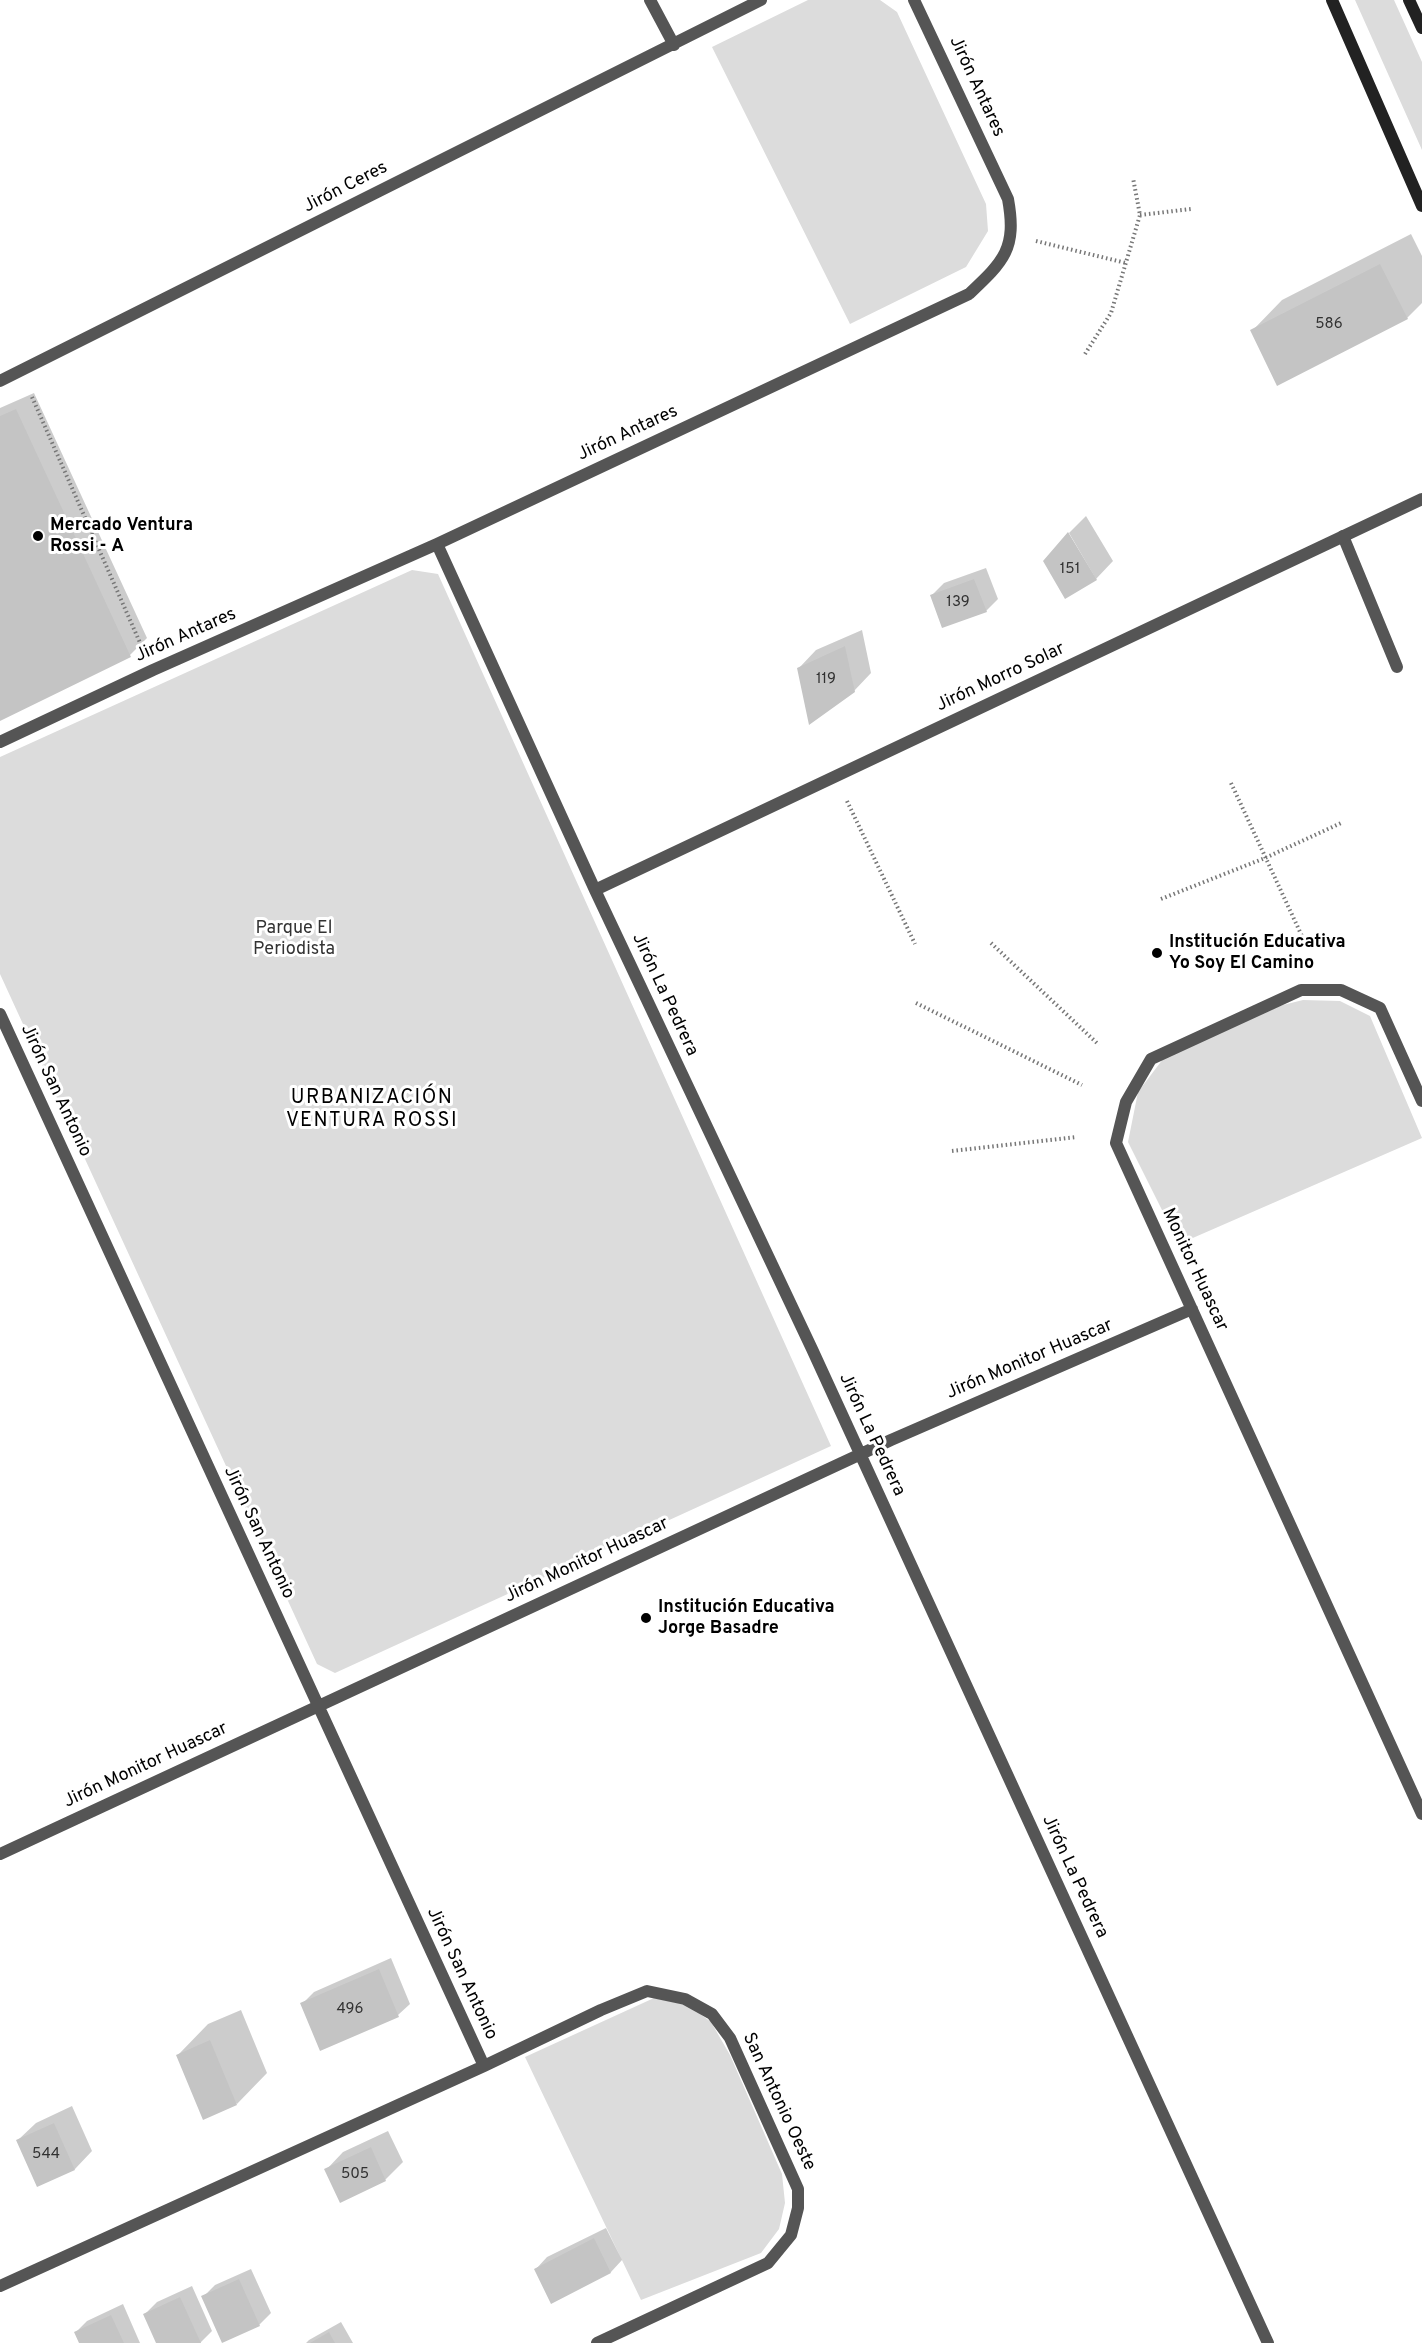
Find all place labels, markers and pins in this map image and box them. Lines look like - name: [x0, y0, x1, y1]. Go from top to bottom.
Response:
- place label: Mercado Ventura Rossi - A: [50, 515, 193, 558]
- marker: Mercado Ventura Rossi - A: [31, 529, 45, 543]
- place label: Institución Educativa Yo Soy El Camino: [1169, 932, 1346, 974]
- marker: Institución Educativa Yo Soy El Camino: [1150, 946, 1164, 960]
- place label: Institución Educativa Jorge Basadre: [658, 1597, 835, 1640]
- marker: Institución Educativa Jorge Basadre: [639, 1611, 653, 1625]

